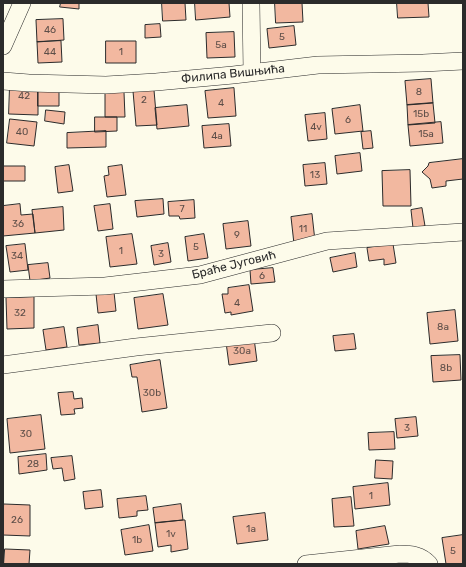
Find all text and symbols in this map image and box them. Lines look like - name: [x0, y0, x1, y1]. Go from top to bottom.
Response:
- house number: 46: [44, 24, 56, 36]
- house number: 5: [279, 31, 285, 43]
- house number: 5a: [215, 39, 227, 51]
- house number: 44: [44, 46, 56, 58]
- house number: 1: [119, 46, 123, 58]
- street label: Филипа Вишњића: [180, 61, 286, 87]
- house number: 8: [416, 86, 422, 98]
- house number: 42: [18, 90, 30, 102]
- house number: 2: [141, 94, 147, 106]
- house number: 4: [218, 97, 224, 109]
- house number: 15b: [413, 108, 429, 120]
- house number: 6: [345, 114, 351, 126]
- house number: 4v: [310, 121, 322, 133]
- house number: 40: [16, 126, 28, 138]
- house number: 15a: [418, 128, 434, 140]
- house number: 4a: [211, 130, 223, 142]
- house number: 13: [310, 169, 320, 181]
- house number: 7: [179, 203, 185, 215]
- house number: 36: [12, 218, 24, 230]
- house number: 11: [299, 223, 307, 235]
- house number: 9: [234, 229, 240, 241]
- house number: 5: [193, 241, 199, 253]
- house number: 1: [119, 245, 123, 257]
- house number: 3: [158, 248, 164, 260]
- street label: Браће Југовић: [190, 248, 278, 282]
- house number: 34: [11, 250, 23, 262]
- house number: 6: [259, 270, 265, 282]
- house number: 4: [234, 297, 240, 309]
- house number: 32: [14, 307, 26, 319]
- house number: 8a: [437, 321, 449, 333]
- house number: 30a: [233, 345, 251, 357]
- house number: 8b: [440, 362, 452, 374]
- house number: 30b: [143, 387, 161, 399]
- house number: 3: [404, 422, 410, 434]
- house number: 30: [20, 428, 32, 440]
- house number: 28: [27, 458, 39, 470]
- house number: 1: [369, 490, 373, 502]
- house number: 26: [11, 514, 23, 526]
- house number: 1a: [246, 523, 256, 535]
- house number: 1v: [166, 528, 176, 540]
- house number: 1b: [132, 534, 142, 546]
- house number: 5: [450, 545, 456, 557]

